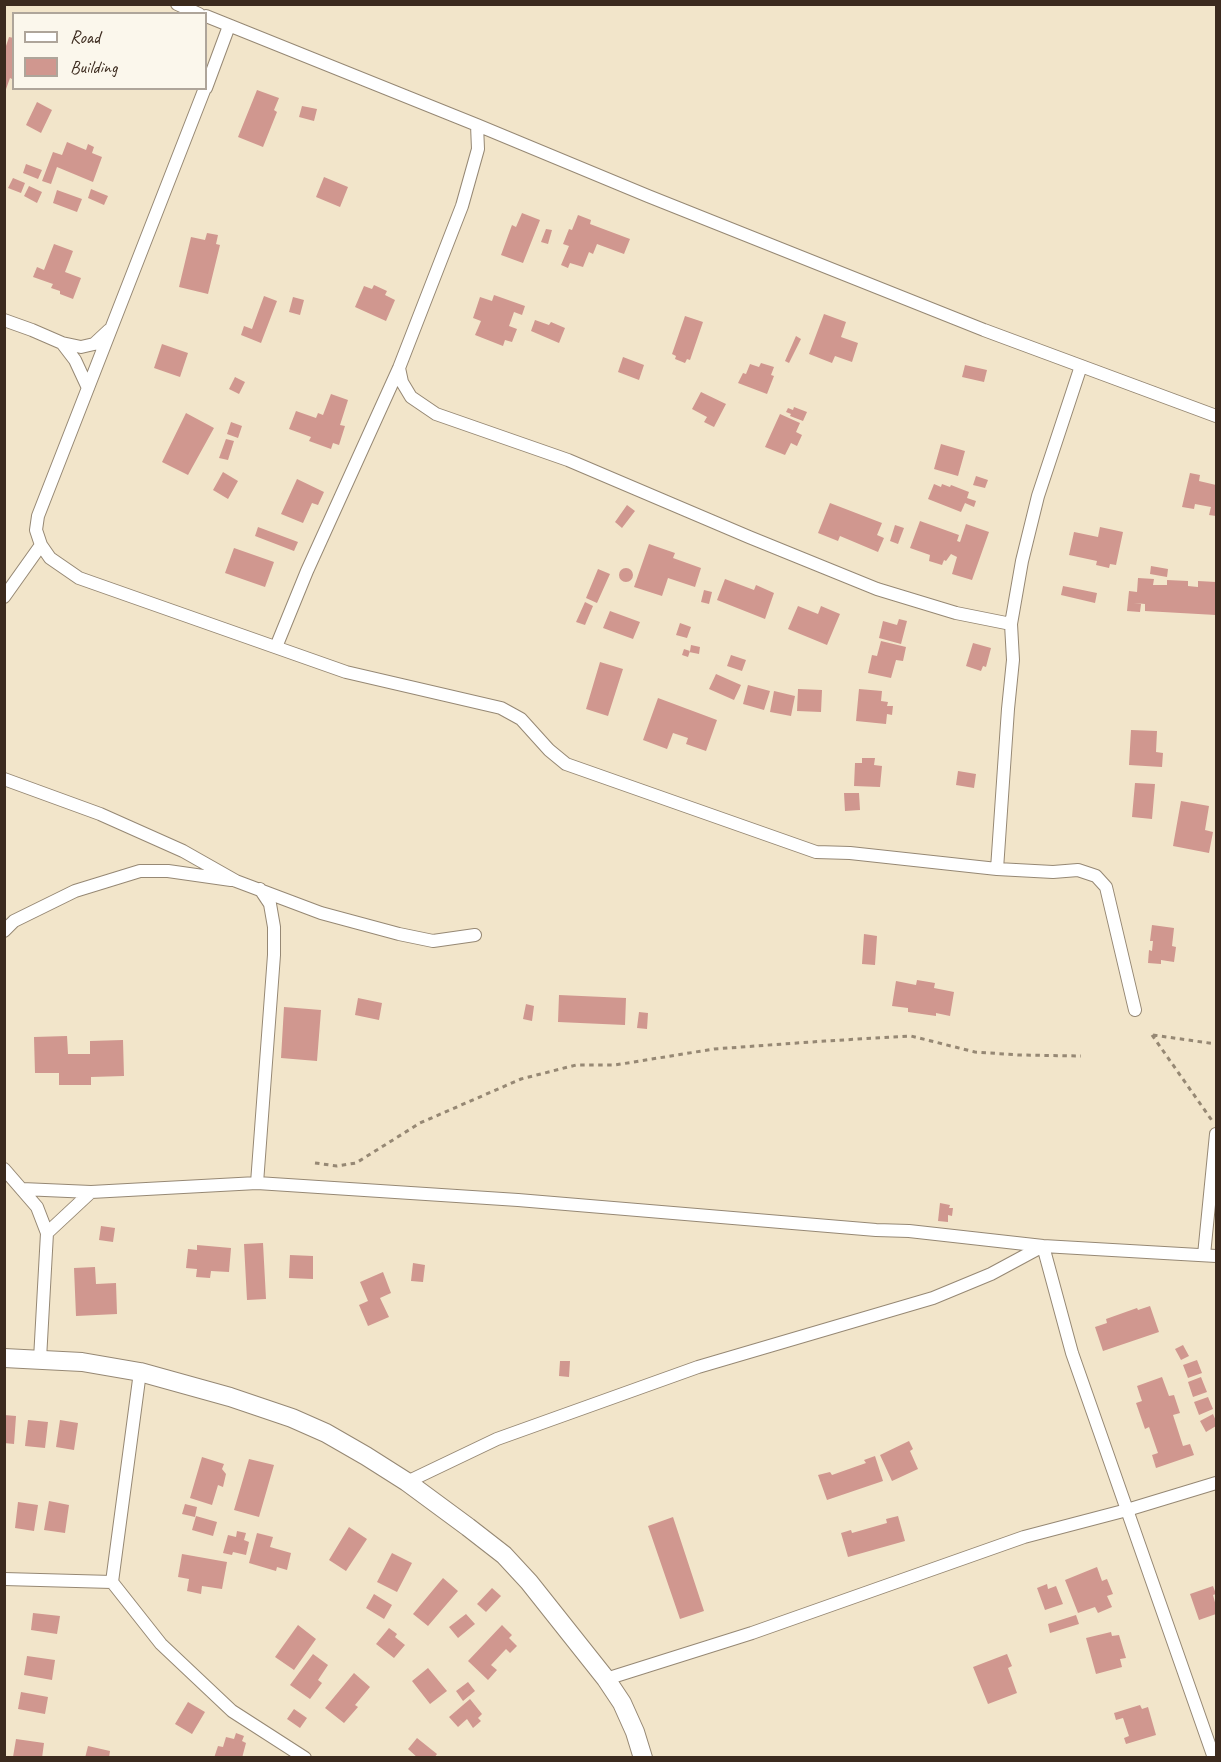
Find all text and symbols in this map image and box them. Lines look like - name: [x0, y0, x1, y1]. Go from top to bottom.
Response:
- legend: [12, 12, 207, 90]
- text: Road: [70, 26, 100, 48]
- text: Building: [70, 56, 117, 78]

